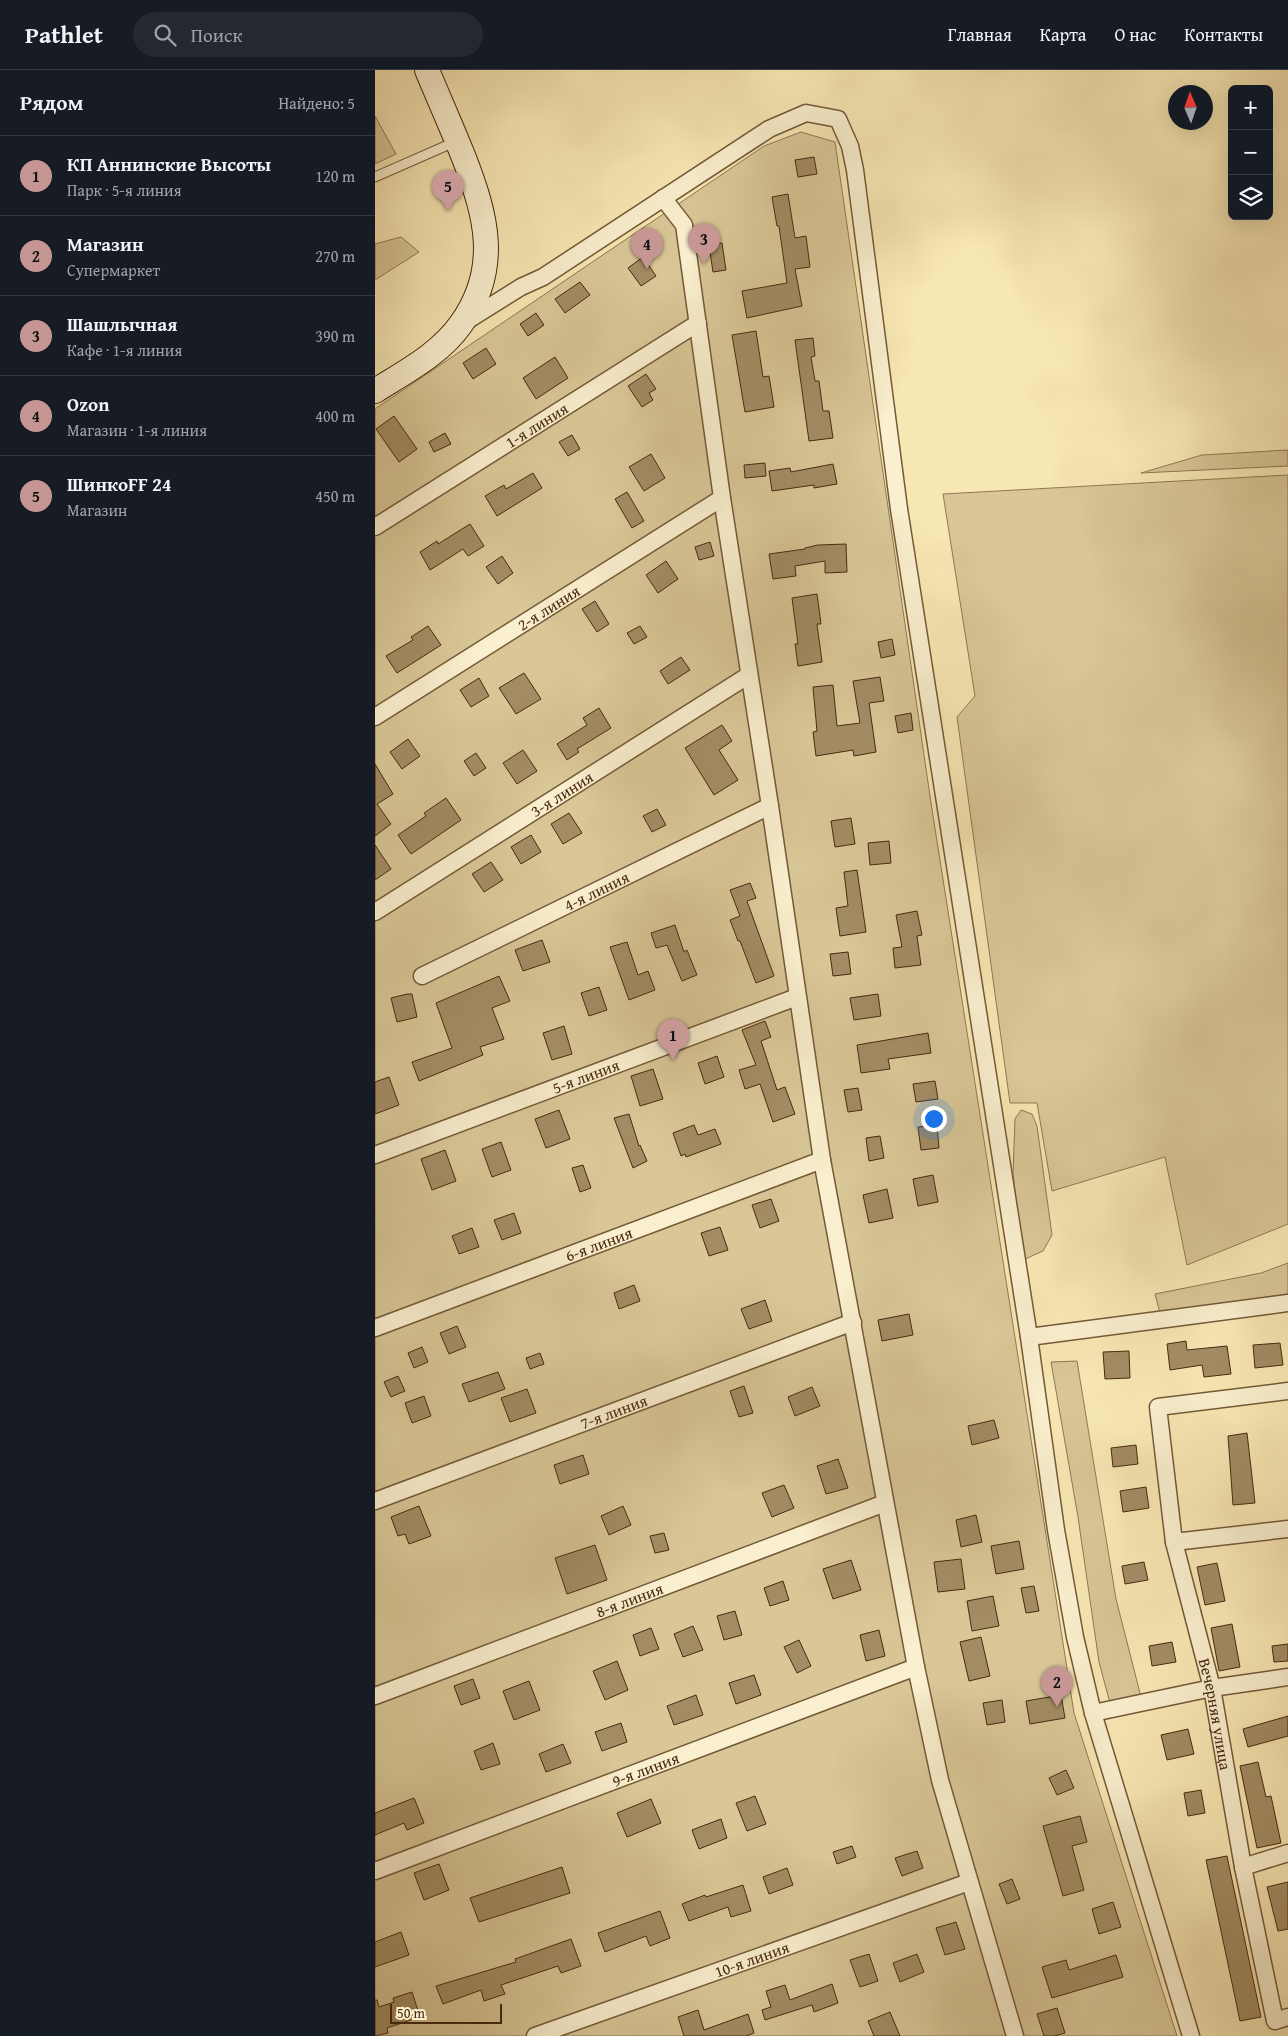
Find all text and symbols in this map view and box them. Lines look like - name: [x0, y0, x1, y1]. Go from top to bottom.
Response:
- search box: [133, 12, 483, 57]
- text: Pathlet: [25, 17, 103, 52]
- icon: search: [151, 21, 179, 49]
- text: Поиск: [191, 21, 242, 49]
- text: Главная: [948, 21, 1012, 48]
- text: Карта: [1040, 21, 1086, 48]
- text: О нас: [1114, 21, 1156, 48]
- text: Контакты: [1184, 21, 1263, 48]
- north arrow: [1168, 85, 1213, 130]
- map controls: [1228, 85, 1273, 220]
- button: +: [1228, 85, 1273, 130]
- text: Рядом: [20, 87, 83, 118]
- text: Найдено: 5: [278, 91, 355, 115]
- button: −: [1228, 130, 1273, 175]
- text: КП Аннинские Высоты: [67, 150, 271, 178]
- text: 1: [32, 164, 40, 188]
- text: 120 m: [315, 164, 355, 188]
- pin: 5: [432, 170, 464, 211]
- button: layers: [1228, 175, 1273, 220]
- text: Парк · 5-я линия: [67, 178, 182, 202]
- pin: 3: [688, 223, 720, 264]
- pin: 4: [631, 228, 663, 269]
- text: Магазин: [67, 230, 144, 258]
- text: 2: [32, 244, 40, 268]
- text: 270 m: [315, 244, 355, 268]
- text: Супермаркет: [67, 258, 160, 282]
- text: Шашлычная: [67, 310, 177, 338]
- text: 3: [32, 324, 40, 348]
- text: 390 m: [315, 324, 355, 348]
- text: Кафе · 1-я линия: [67, 338, 182, 362]
- text: Ozon: [67, 390, 109, 418]
- street label: 1-я линия: [500, 396, 573, 454]
- text: 4: [32, 404, 40, 428]
- text: 400 m: [315, 404, 355, 428]
- text: Магазин · 1-я линия: [67, 418, 207, 442]
- text: ШинкоFF 24: [67, 470, 172, 498]
- text: 5: [32, 484, 40, 508]
- text: 450 m: [315, 484, 355, 508]
- text: Магазин: [67, 498, 127, 522]
- street label: 2-я линия: [512, 579, 584, 636]
- street label: 3-я линия: [526, 765, 598, 823]
- street label: 4-я линия: [560, 865, 633, 917]
- pin: 1: [657, 1019, 689, 1060]
- street label: 5-я линия: [549, 1053, 623, 1100]
- your location: [921, 1106, 947, 1132]
- street label: 6-я линия: [562, 1220, 636, 1267]
- street label: 7-я линия: [577, 1388, 651, 1435]
- street label: 8-я линия: [592, 1576, 666, 1623]
- street label: Вечерняя улица: [1193, 1655, 1238, 1772]
- pin: 2: [1041, 1666, 1073, 1707]
- street label: 9-я линия: [608, 1745, 682, 1793]
- street label: 10-я линия: [711, 1935, 792, 1983]
- scale bar: [390, 2001, 503, 2024]
- text: 50 m: [397, 2003, 425, 2023]

